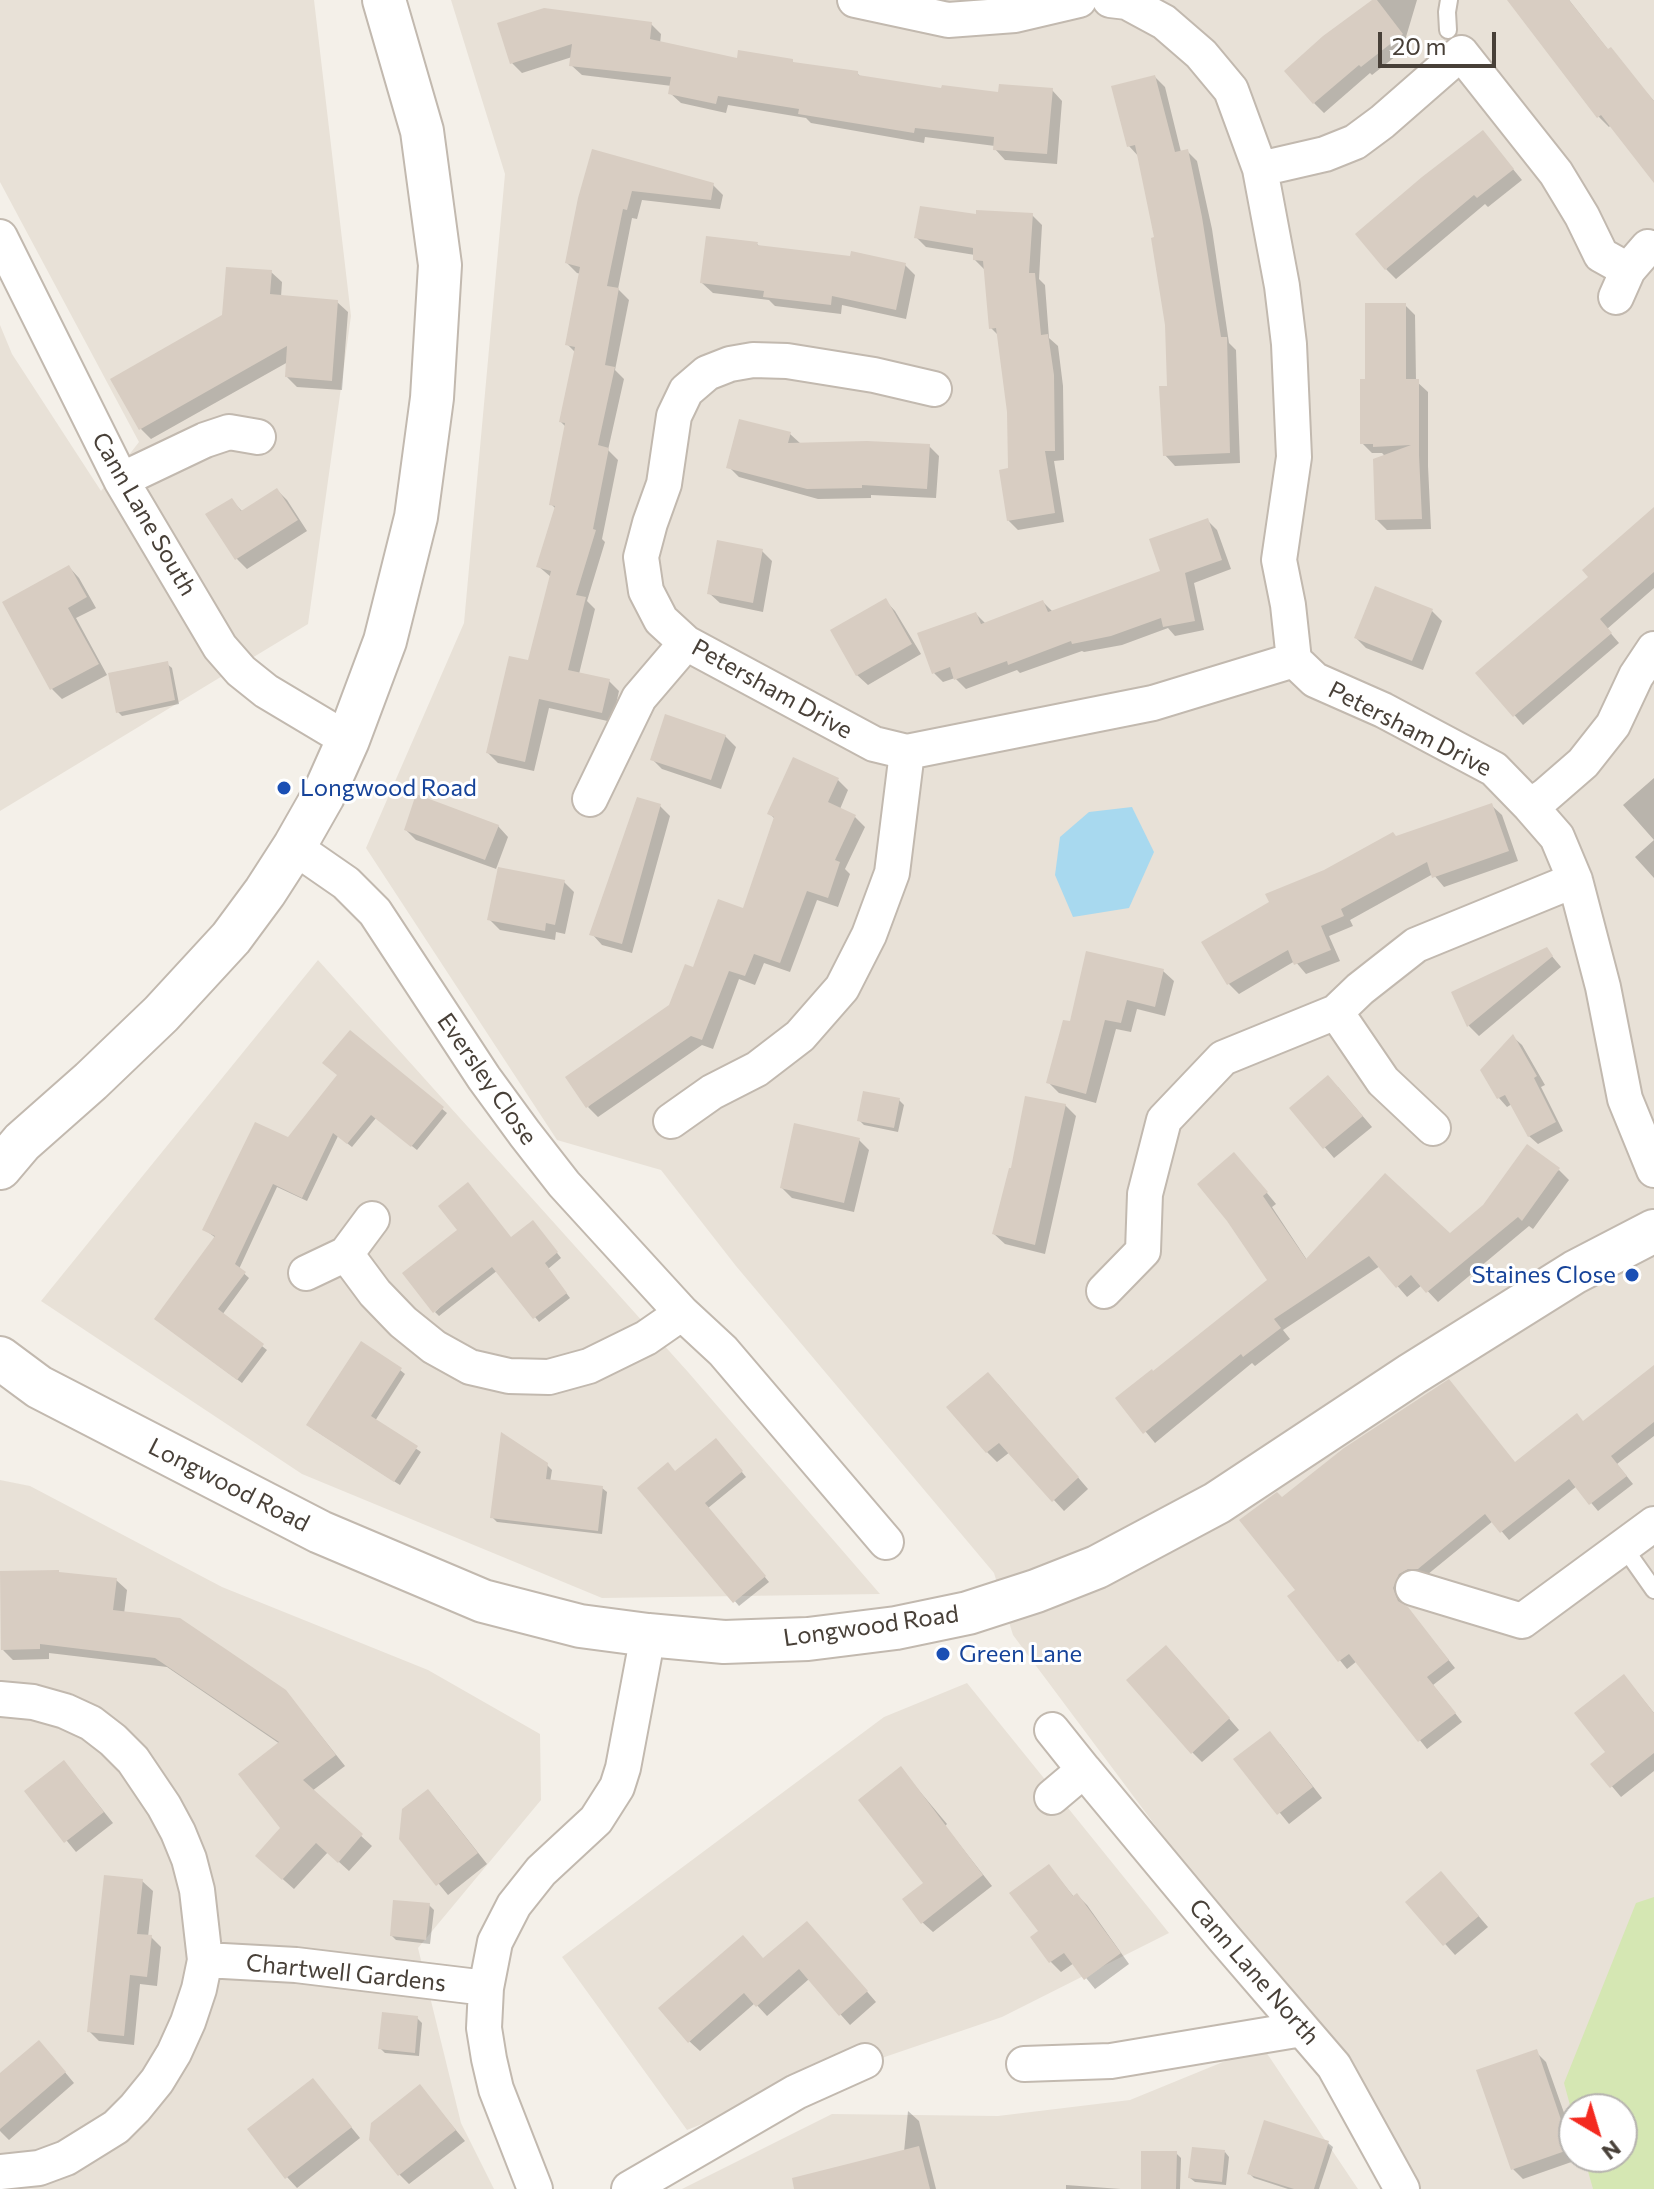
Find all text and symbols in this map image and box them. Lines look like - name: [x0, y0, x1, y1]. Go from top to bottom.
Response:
- scale bar: [1382, 16, 1500, 66]
- text: 20 m: [1392, 31, 1446, 60]
- street label: Cann Lane South: [86, 427, 202, 601]
- street label: Petersham Drive: [687, 633, 857, 745]
- street label: Petersham Drive: [1324, 675, 1496, 783]
- place label: Longwood Road: [300, 774, 477, 802]
- marker: Longwood Road: [275, 779, 293, 797]
- street label: Eversley Close: [431, 1008, 543, 1150]
- place label: Staines Close: [1471, 1261, 1616, 1289]
- marker: Staines Close: [1623, 1266, 1641, 1284]
- street label: Longwood Road: [144, 1432, 314, 1538]
- street label: Longwood Road: [781, 1599, 961, 1653]
- place label: Green Lane: [959, 1640, 1082, 1668]
- marker: Green Lane: [934, 1645, 952, 1663]
- street label: Cann Lane North: [1183, 1893, 1325, 2051]
- street label: Chartwell Gardens: [245, 1948, 447, 1998]
- north arrow: [1558, 2093, 1638, 2173]
- text: N: [1597, 2135, 1627, 2166]

